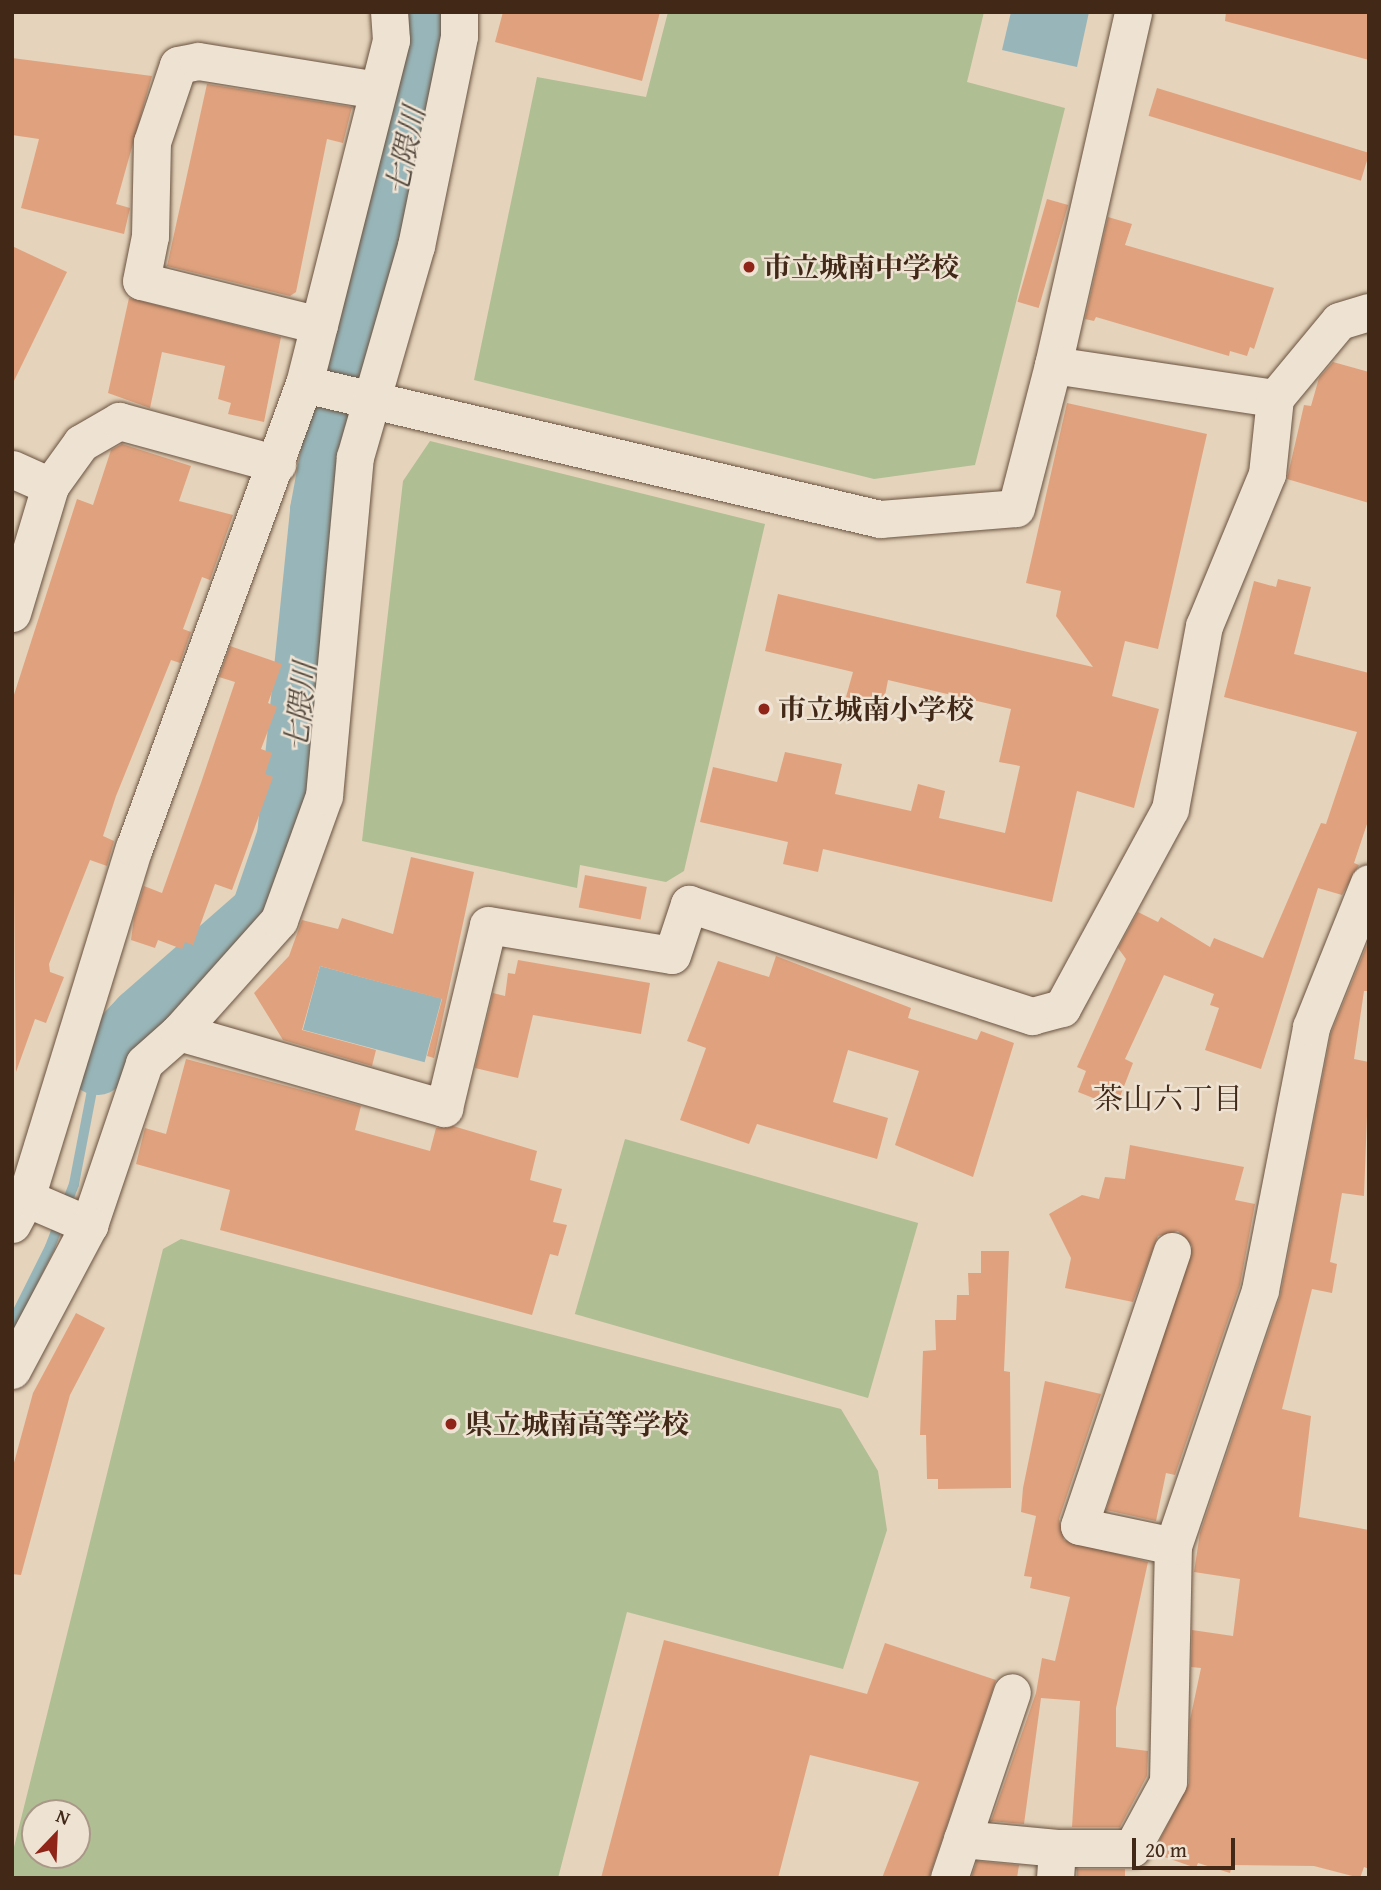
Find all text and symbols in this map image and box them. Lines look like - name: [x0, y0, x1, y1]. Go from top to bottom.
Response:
- water label: 七隈川: [378, 103, 432, 199]
- place label: 市立城南中学校: [763, 250, 959, 284]
- marker: 市立城南中学校: [741, 259, 757, 275]
- water label: 七隈川: [277, 660, 323, 754]
- place label: 市立城南小学校: [778, 692, 974, 726]
- marker: 市立城南小学校: [756, 701, 772, 717]
- district label: 茶山六丁目: [1093, 1080, 1243, 1116]
- place label: 県立城南高等学校: [465, 1407, 689, 1441]
- marker: 県立城南高等学校: [443, 1416, 459, 1432]
- north arrow: [21, 1799, 91, 1869]
- text: N: [52, 1801, 75, 1832]
- scale bar: [1136, 1824, 1239, 1868]
- text: 20 m: [1145, 1834, 1187, 1865]

